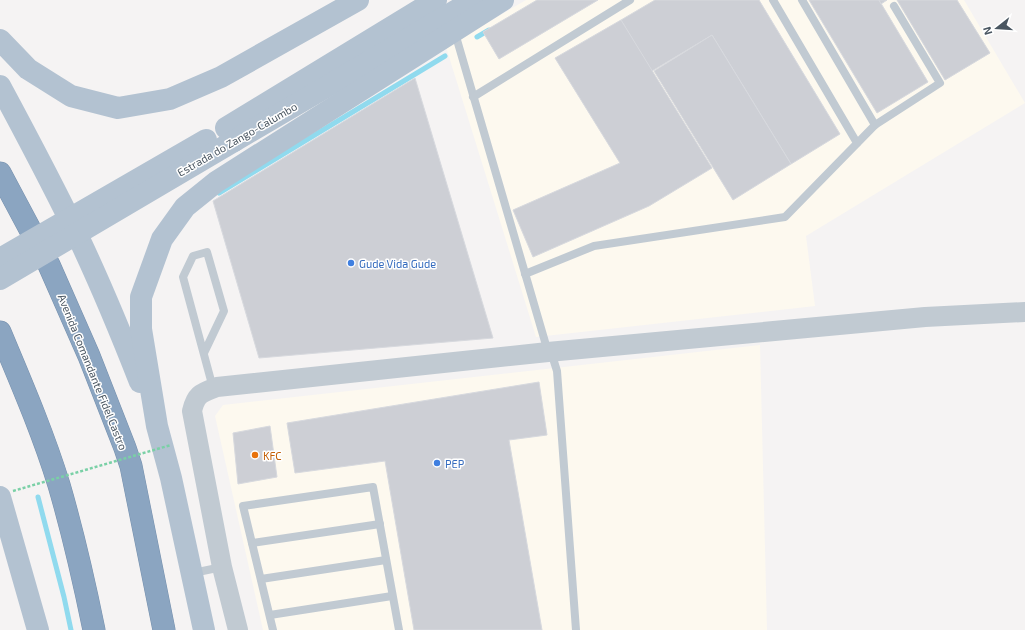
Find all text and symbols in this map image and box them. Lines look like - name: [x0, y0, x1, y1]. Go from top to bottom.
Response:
- north arrow: [977, 8, 1017, 48]
- text: N: [980, 25, 994, 37]
- street label: Estrada do Zango-Calumbo: [175, 99, 299, 179]
- place label: Gude Vida Gude: [359, 257, 436, 270]
- marker: Gude Vida Gude: [346, 258, 356, 268]
- street label: Avenida Comandante Fidel Castro: [56, 292, 130, 452]
- place label: KFC: [263, 449, 282, 462]
- marker: KFC: [250, 450, 260, 460]
- place label: PEP: [445, 457, 464, 470]
- marker: PEP: [432, 458, 442, 468]

